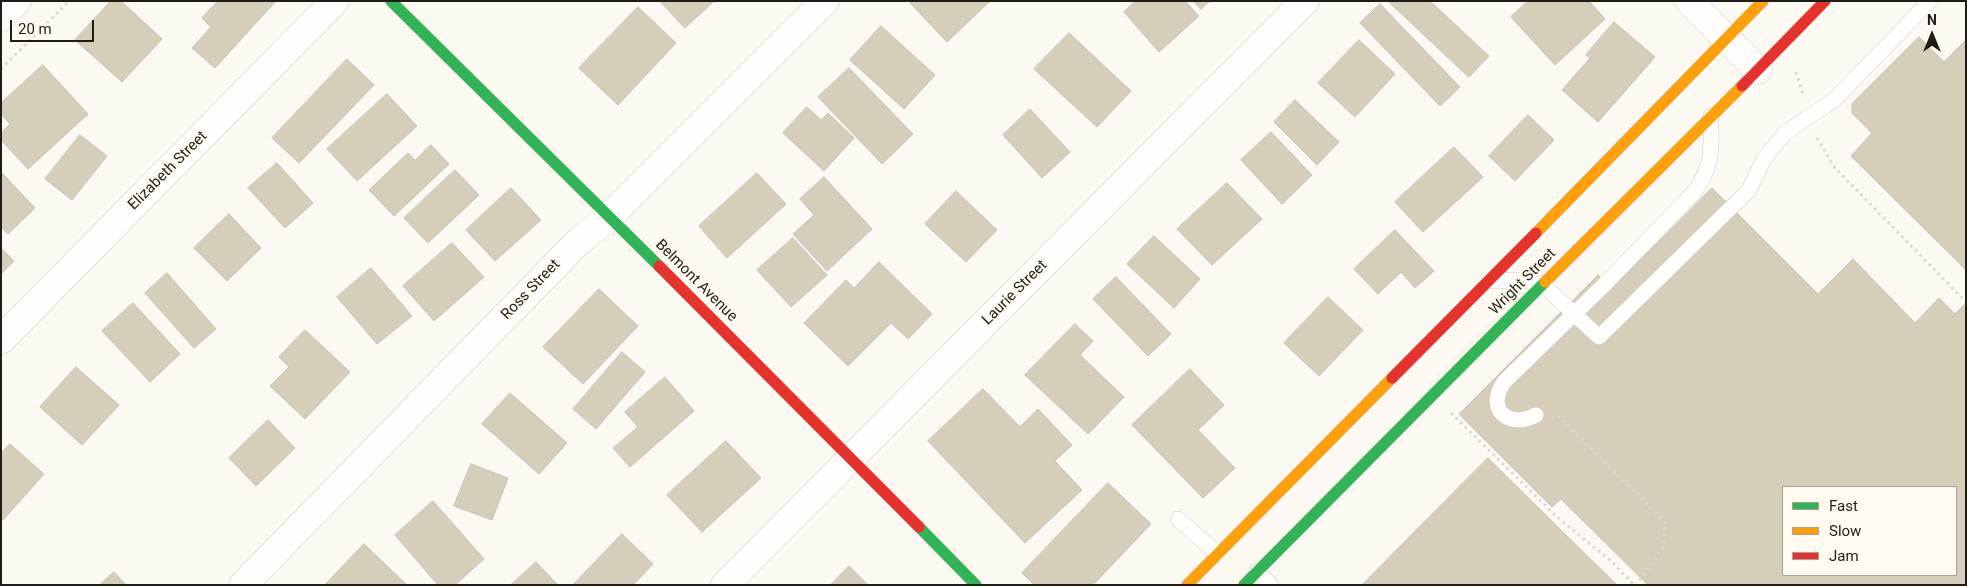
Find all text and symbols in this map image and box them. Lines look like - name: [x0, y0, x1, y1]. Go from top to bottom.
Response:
- scale bar: [12, 10, 96, 42]
- north arrow: [1907, 10, 1957, 60]
- text: N: [1927, 12, 1937, 28]
- text: 20 m: [18, 20, 52, 38]
- street label: Elizabeth Street: [125, 128, 211, 214]
- street label: Belmont Avenue: [651, 236, 741, 326]
- street label: Wright Street: [1486, 245, 1560, 319]
- street label: Ross Street: [498, 256, 564, 324]
- street label: Laurie Street: [979, 257, 1051, 329]
- legend: [1782, 486, 1957, 576]
- text: Fast: [1829, 497, 1858, 515]
- text: Slow: [1829, 522, 1861, 540]
- text: Jam: [1829, 547, 1859, 565]

